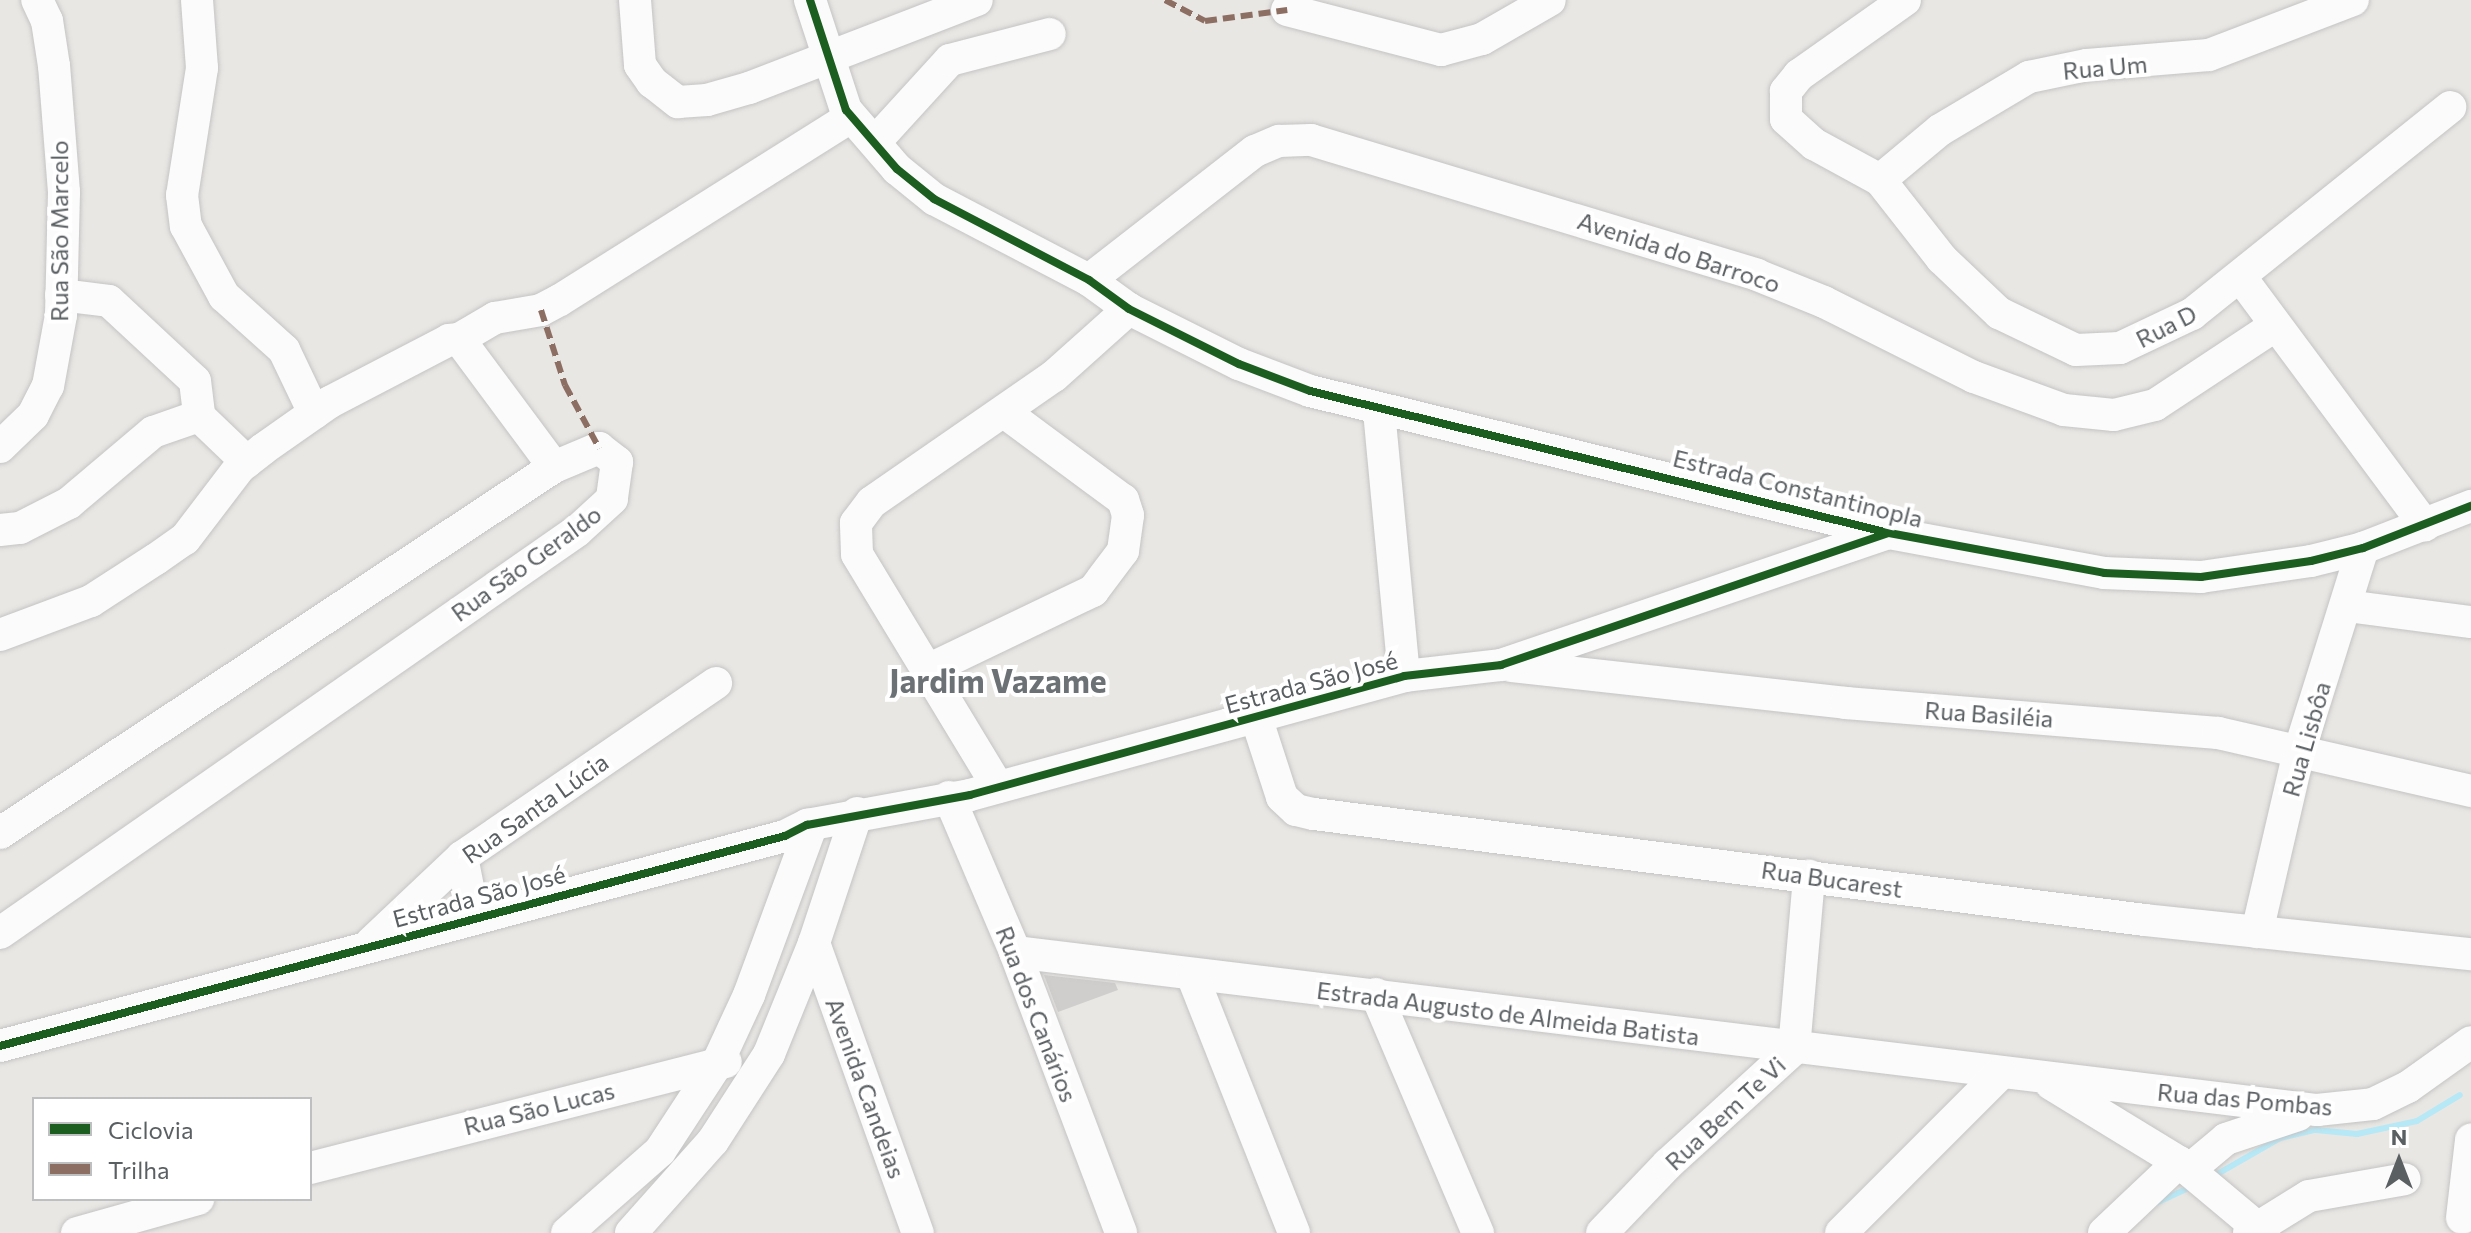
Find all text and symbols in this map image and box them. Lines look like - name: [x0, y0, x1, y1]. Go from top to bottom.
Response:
- street label: Rua Um: [2061, 49, 2149, 85]
- street label: Rua São Marcelo: [45, 140, 73, 322]
- street label: Avenida do Barroco: [1574, 206, 1784, 298]
- street label: Rua D: [2131, 299, 2201, 353]
- street label: Estrada Constantinopla: [1670, 443, 1926, 533]
- street label: Rua São Geraldo: [445, 499, 607, 627]
- street label: Estrada São José: [1221, 645, 1401, 719]
- district label: Jardim Vazame: [889, 661, 1107, 699]
- street label: Rua Lisbôa: [2276, 678, 2336, 800]
- street label: Rua Basiléia: [1924, 695, 2054, 733]
- street label: Rua Santa Lúcia: [456, 747, 614, 869]
- street label: Rua Bucarest: [1760, 855, 1904, 903]
- street label: Estrada São José: [389, 859, 569, 933]
- street label: Rua dos Canários: [990, 922, 1084, 1106]
- street label: Estrada Augusto de Almeida Batista: [1315, 975, 1701, 1051]
- street label: Avenida Candeias: [820, 994, 912, 1182]
- street label: Rua Bem Te Vi: [1659, 1050, 1791, 1176]
- street label: Rua São Lucas: [461, 1075, 617, 1141]
- street label: Rua das Pombas: [2156, 1077, 2334, 1121]
- legend: [32, 1097, 312, 1201]
- text: Ciclovia: [108, 1115, 194, 1144]
- north arrow: [2359, 1121, 2439, 1201]
- text: N: [2391, 1123, 2407, 1150]
- text: Trilha: [108, 1155, 170, 1184]

